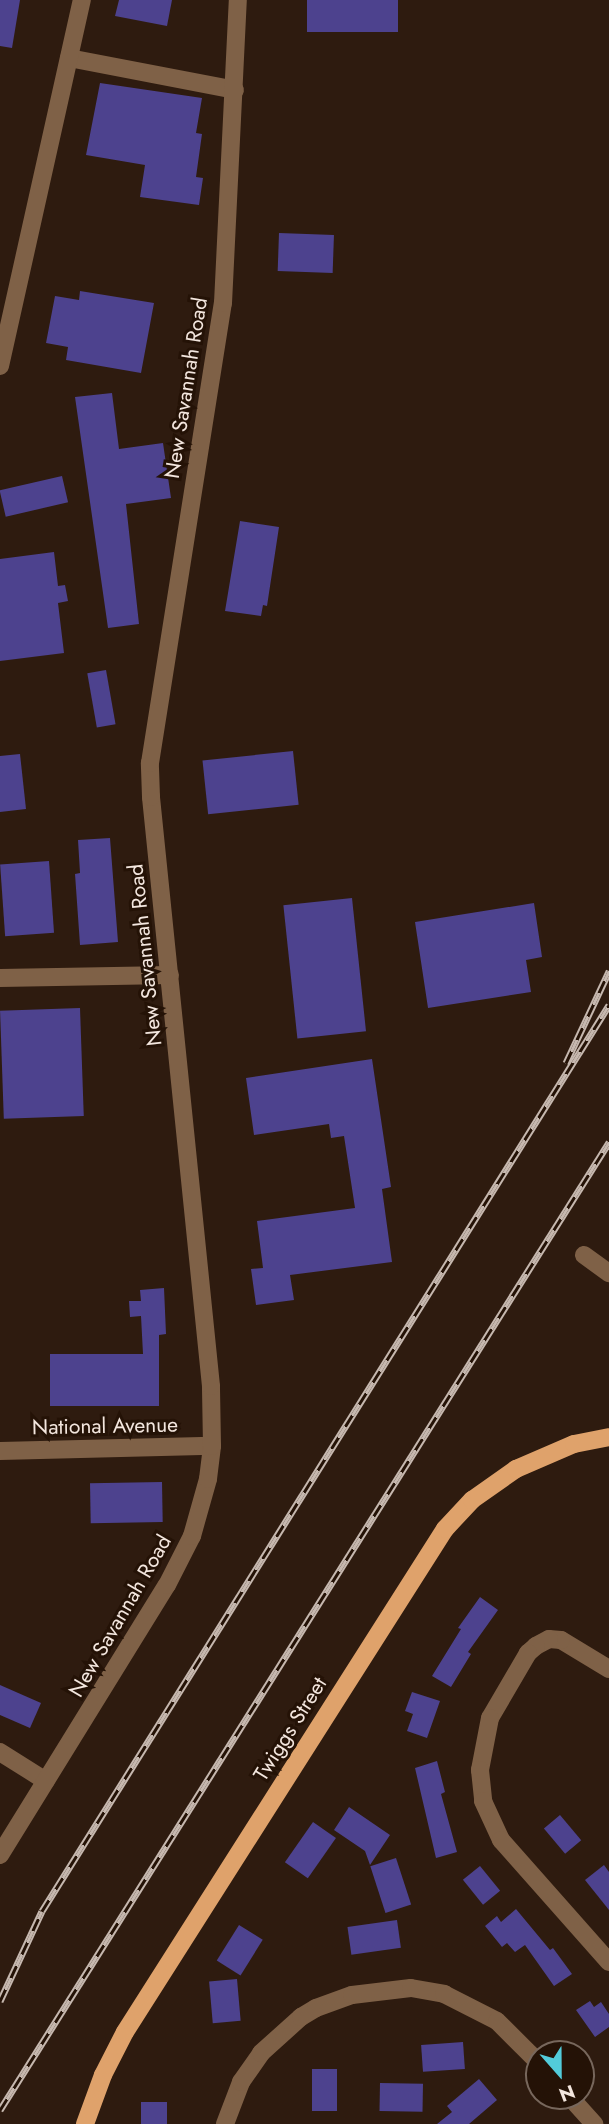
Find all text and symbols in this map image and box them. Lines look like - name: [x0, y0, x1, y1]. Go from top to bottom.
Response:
- street label: New Savannah Road: [159, 296, 213, 480]
- street label: New Savannah Road: [123, 863, 167, 1047]
- street label: National Avenue: [32, 1412, 178, 1440]
- street label: New Savannah Road: [63, 1530, 177, 1702]
- street label: Twiggs Street: [248, 1672, 332, 1786]
- north arrow: [525, 2040, 595, 2110]
- text: N: [555, 2078, 579, 2109]

